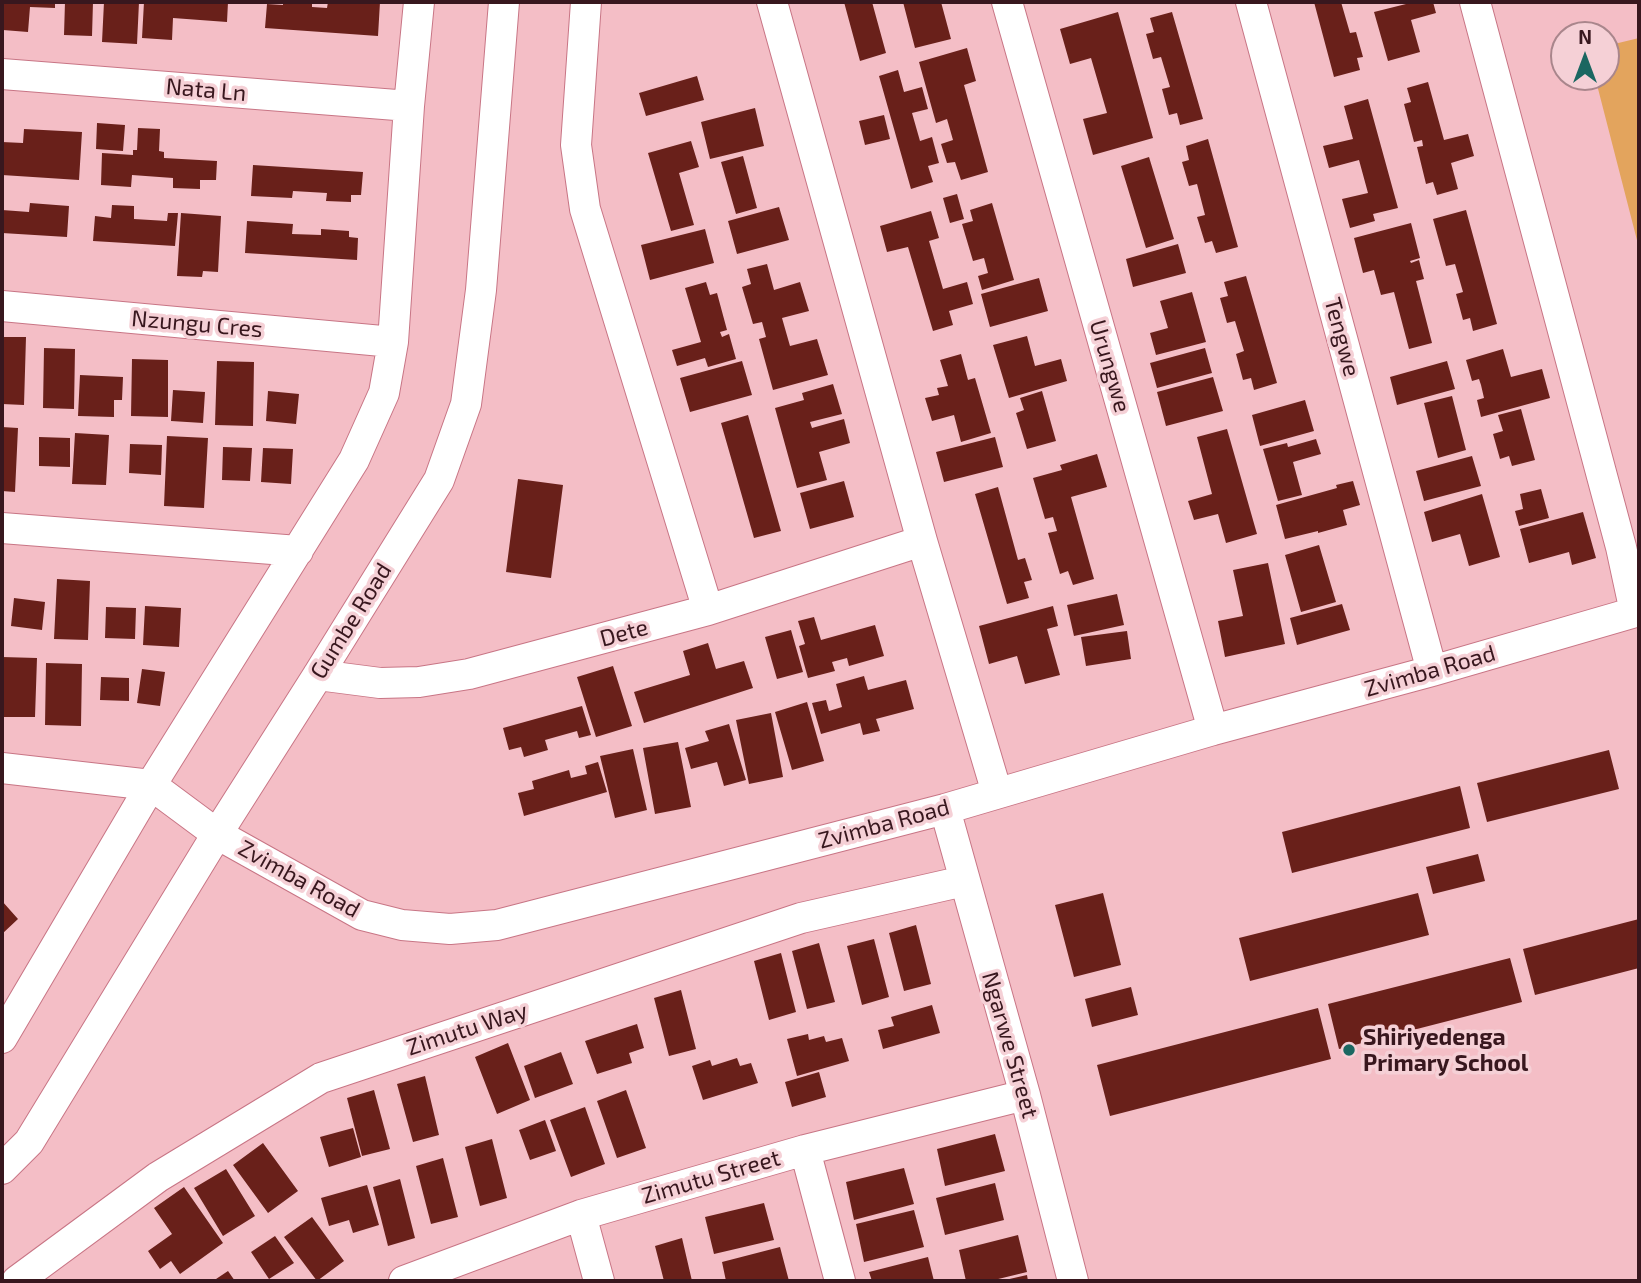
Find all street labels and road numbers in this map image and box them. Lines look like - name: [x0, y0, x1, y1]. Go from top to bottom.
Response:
- street label: Nata Ln: [165, 73, 247, 107]
- street label: Tengwe: [1318, 295, 1366, 379]
- street label: Nzungu Cres: [130, 305, 264, 343]
- street label: Urungwe: [1084, 316, 1136, 416]
- street label: Gumbe Road: [305, 558, 397, 684]
- street label: Dete: [597, 613, 651, 653]
- street label: Zvimba Road: [1361, 639, 1499, 703]
- street label: Zvimba Road: [815, 793, 953, 855]
- street label: Zvimba Road: [233, 834, 365, 924]
- street label: Ngarwe Street: [976, 969, 1044, 1121]
- street label: Zimutu Way: [403, 997, 531, 1061]
- street label: Zimutu Street: [639, 1144, 783, 1210]

